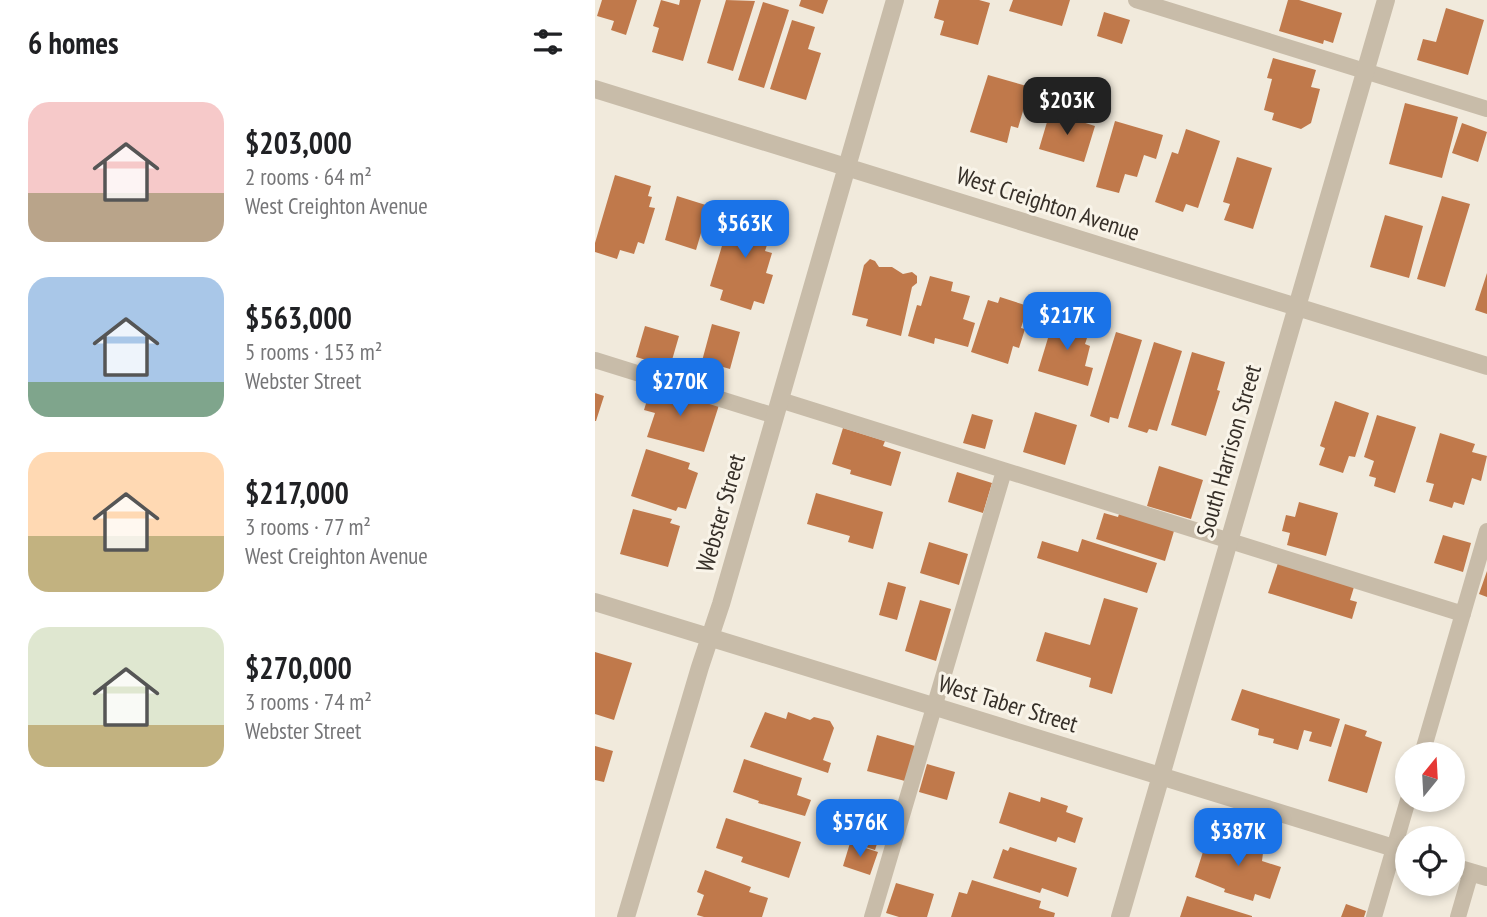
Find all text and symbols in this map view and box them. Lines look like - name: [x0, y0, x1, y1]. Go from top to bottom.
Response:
- text: 6 homes: [28, 23, 119, 62]
- icon: filters: [529, 23, 567, 61]
- pin: $203K: [1018, 78, 1116, 137]
- text: $203K: [1039, 85, 1095, 114]
- text: $203,000: [245, 123, 352, 162]
- icon: home: [84, 130, 168, 214]
- street label: West Creighton Avenue: [953, 159, 1144, 248]
- text: 2 rooms · 64 m²: [245, 162, 372, 191]
- text: West Creighton Avenue: [245, 191, 428, 220]
- pin: $563K: [696, 201, 794, 260]
- text: $563K: [717, 208, 773, 237]
- pin: $217K: [1018, 292, 1116, 352]
- text: $563,000: [245, 298, 352, 337]
- text: $217K: [1039, 300, 1095, 329]
- icon: home: [84, 305, 168, 389]
- text: 5 rooms · 153 m²: [245, 337, 382, 366]
- pin: $270K: [631, 358, 729, 418]
- street label: South Harrison Street: [1189, 361, 1268, 541]
- text: Webster Street: [245, 366, 361, 395]
- text: $270K: [652, 366, 708, 395]
- street label: Webster Street: [689, 450, 752, 575]
- text: $217,000: [245, 473, 349, 512]
- icon: home: [84, 480, 168, 564]
- text: 3 rooms · 77 m²: [245, 512, 371, 541]
- text: West Creighton Avenue: [245, 541, 428, 570]
- text: $270,000: [245, 648, 352, 687]
- icon: home: [84, 655, 168, 739]
- street label: West Taber Street: [935, 668, 1082, 740]
- text: 3 rooms · 74 m²: [245, 687, 372, 716]
- text: Webster Street: [245, 716, 361, 745]
- north arrow: [1395, 742, 1465, 812]
- map controls: [1395, 742, 1465, 896]
- pin: $576K: [811, 800, 909, 859]
- text: $576K: [832, 807, 888, 836]
- pin: $387K: [1189, 808, 1287, 868]
- text: $387K: [1210, 816, 1266, 845]
- button: locate: [1395, 826, 1465, 896]

